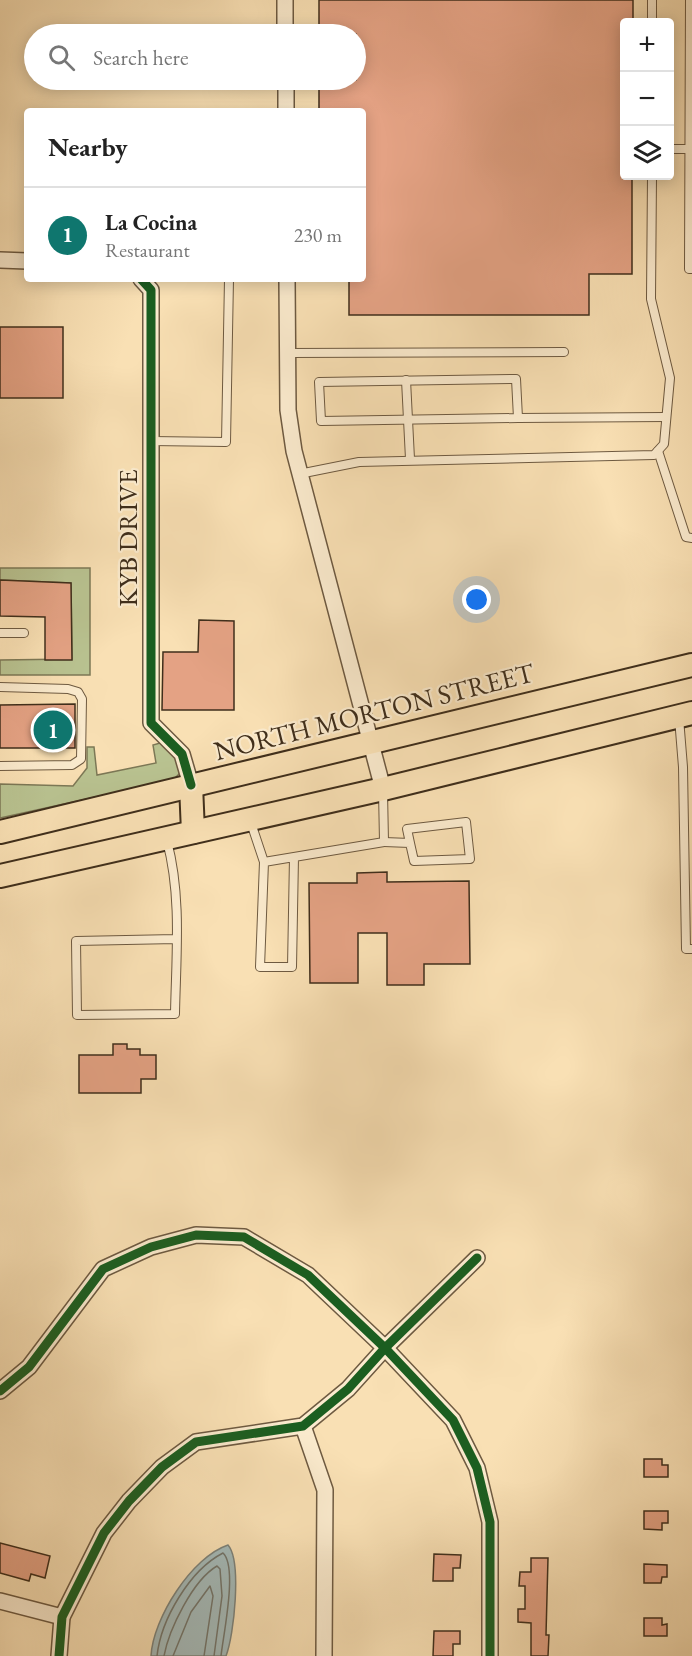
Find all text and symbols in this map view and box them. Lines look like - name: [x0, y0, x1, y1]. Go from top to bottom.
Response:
- map controls: [620, 18, 674, 180]
- button: +: [620, 18, 674, 72]
- search box: [24, 24, 366, 90]
- icon: search: [45, 41, 78, 74]
- text: Search here: [93, 43, 188, 72]
- button: −: [620, 72, 674, 126]
- button: layers: [620, 126, 674, 180]
- text: Nearby: [48, 130, 128, 164]
- text: La Cocina: [105, 208, 197, 237]
- text: 1: [62, 222, 73, 248]
- text: 230 m: [294, 222, 342, 248]
- text: Restaurant: [105, 237, 190, 263]
- street label: KYB DRIVE: [110, 469, 145, 607]
- your location: [462, 585, 491, 614]
- street label: NORTH MORTON STREET: [210, 655, 538, 768]
- pin: 1: [34, 708, 72, 752]

